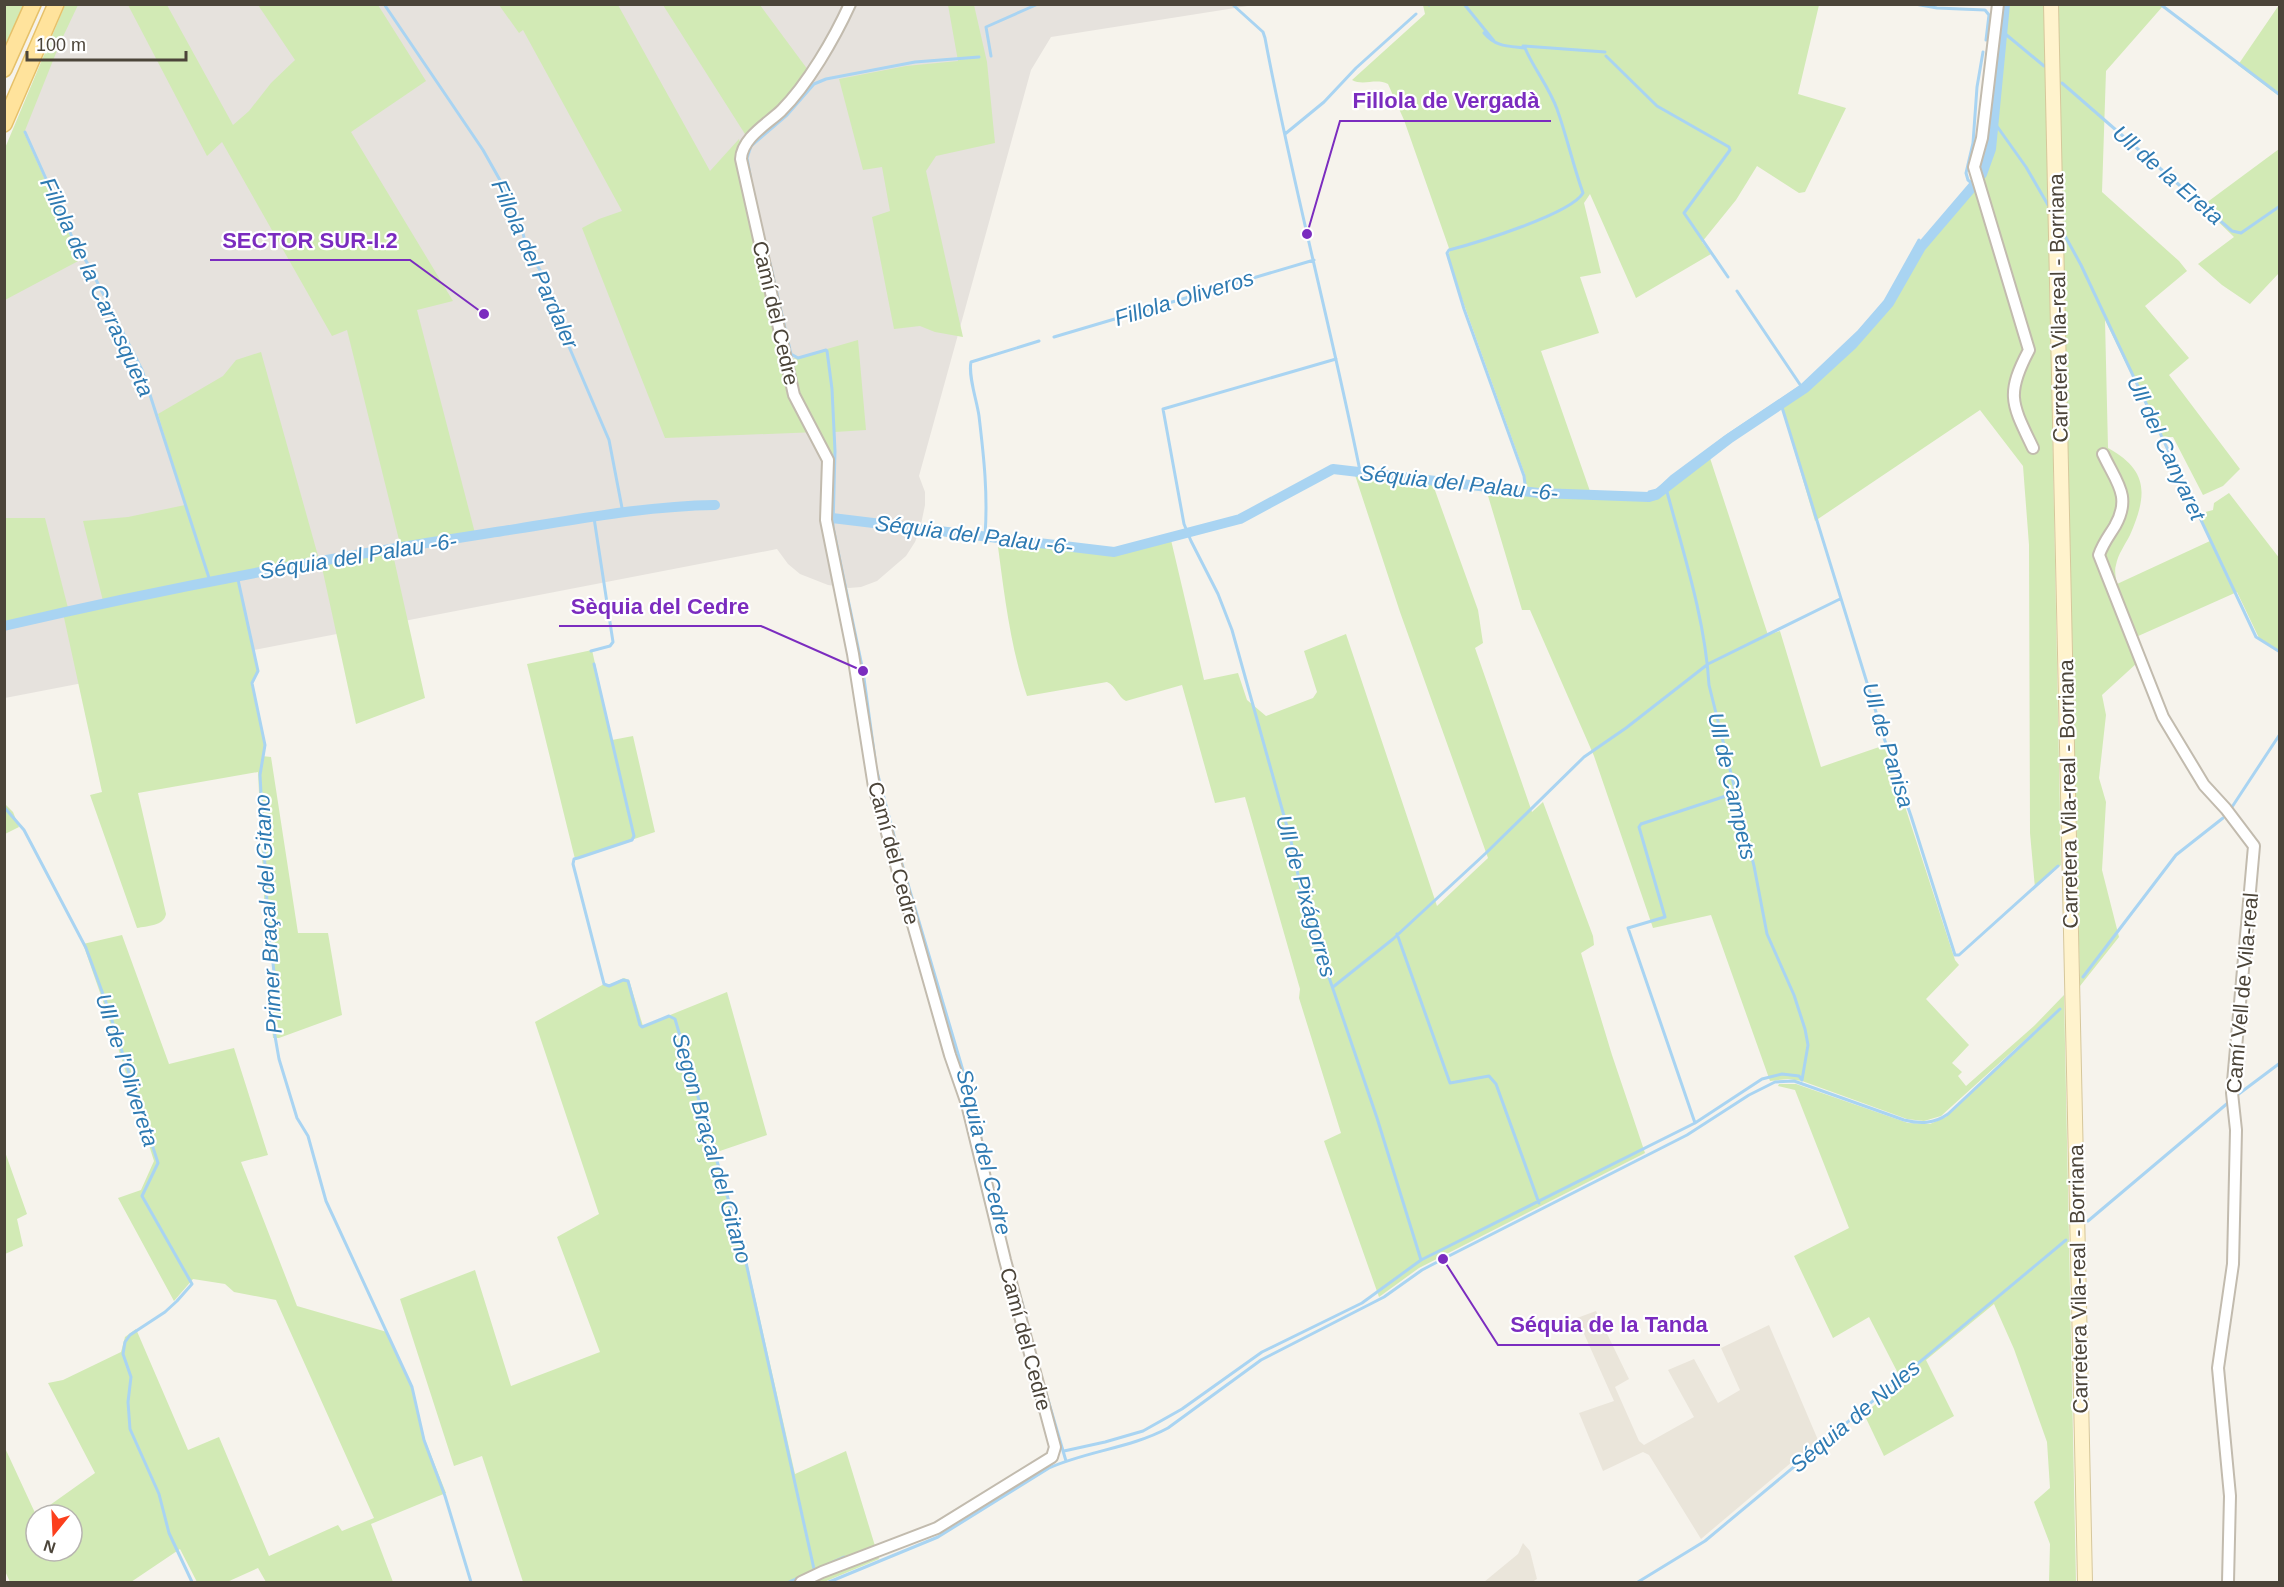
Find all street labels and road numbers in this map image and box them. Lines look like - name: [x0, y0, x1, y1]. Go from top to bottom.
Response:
- street label: Carretera Vila-real - Borriana: [2044, 173, 2072, 443]
- street label: Camí del Cedre: [748, 239, 804, 387]
- street label: Carretera Vila-real - Borriana: [2054, 659, 2082, 929]
- street label: Camí del Cedre: [864, 779, 924, 927]
- street label: Camí Vell de Vila-real: [2222, 892, 2262, 1094]
- street label: Carretera Vila-real - Borriana: [2064, 1144, 2092, 1414]
- street label: Camí del Cedre: [996, 1265, 1056, 1413]

